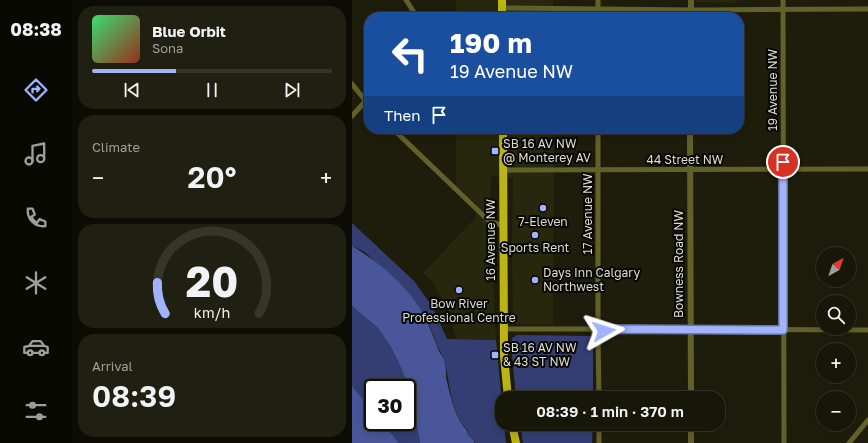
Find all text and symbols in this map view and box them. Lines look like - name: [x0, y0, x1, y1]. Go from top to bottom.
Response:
- text: 08:38: [10, 18, 62, 40]
- text: Blue Orbit: [152, 22, 226, 40]
- text: 190 m: [450, 26, 532, 59]
- icon: left: [384, 28, 436, 80]
- text: Sona: [152, 40, 183, 56]
- street label: 19 Avenue NW: [765, 48, 780, 131]
- text: 19 Avenue NW: [450, 60, 573, 82]
- icon: directions: [22, 76, 50, 104]
- icon: previous: [121, 79, 143, 101]
- icon: pause: [201, 79, 223, 101]
- icon: next: [281, 79, 303, 101]
- icon: arrive: [428, 104, 450, 126]
- text: Then: [384, 106, 420, 124]
- place label: SB 16 AV NW @ Monterey AV: [503, 136, 591, 165]
- text: Climate: [92, 139, 140, 155]
- icon: music: [22, 140, 50, 168]
- pin: [766, 145, 800, 179]
- marker: SB 16 AV NW @ Monterey AV: [490, 146, 500, 156]
- icon: arrive: [772, 151, 794, 173]
- street label: 44 Street NW: [647, 152, 724, 167]
- text: 20°: [188, 159, 236, 195]
- text: −: [92, 164, 104, 191]
- text: +: [320, 164, 332, 191]
- street label: 17 Avenue NW: [580, 173, 595, 255]
- street label: 16 Avenue NW: [483, 198, 498, 281]
- marker: 7-Eleven: [538, 203, 548, 213]
- icon: phone: [22, 204, 50, 232]
- street label: Bowness Road NW: [671, 210, 686, 318]
- place label: 7-Eleven: [518, 214, 568, 229]
- marker: Sports Rent: [530, 230, 540, 240]
- place label: Sports Rent: [501, 240, 569, 255]
- north arrow: [816, 247, 856, 287]
- map controls: [816, 247, 856, 431]
- text: 20: [186, 256, 238, 306]
- place label: Days Inn Calgary Northwest: [543, 265, 640, 294]
- icon: climate: [22, 269, 50, 297]
- marker: Days Inn Calgary Northwest: [530, 275, 540, 285]
- marker: Bow River Professional Centre: [454, 285, 464, 295]
- button: search: [816, 295, 856, 335]
- place label: Bow River Professional Centre: [402, 296, 516, 325]
- text: km/h: [194, 304, 230, 321]
- position arrow: [583, 310, 625, 352]
- icon: car: [22, 333, 50, 361]
- place label: SB 16 AV NW & 43 ST NW: [503, 340, 577, 369]
- button: +: [816, 343, 856, 383]
- marker: SB 16 AV NW & 43 ST NW: [490, 350, 500, 360]
- text: Arrival: [92, 358, 133, 374]
- text: 08:39: [92, 378, 176, 414]
- speed limit sign: 30: [364, 379, 416, 431]
- button: −: [816, 391, 856, 431]
- icon: filters: [22, 397, 50, 425]
- text: 08:39 · 1 min · 370 m: [536, 402, 684, 420]

